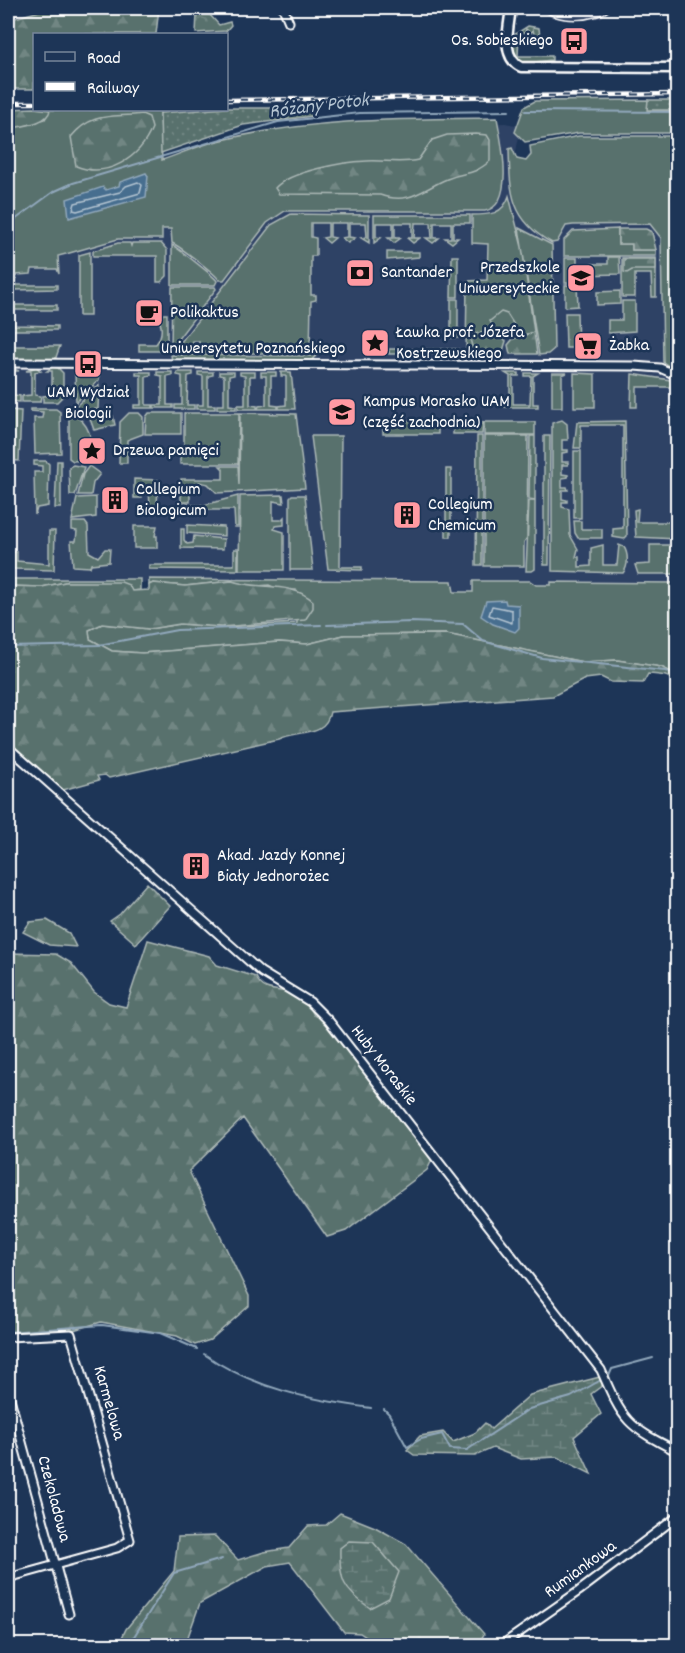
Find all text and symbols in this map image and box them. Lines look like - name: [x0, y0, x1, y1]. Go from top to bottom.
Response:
- bus stop icon: Os. Sobieskiego: [558, 25, 590, 57]
- place label: Os. Sobieskiego: [451, 29, 553, 54]
- legend: [33, 33, 228, 111]
- text: Road: [87, 47, 121, 72]
- text: Railway: [87, 77, 140, 102]
- water label: Różany Potok: [268, 87, 372, 127]
- place label: Przedszkole Uniwersyteckie: [458, 256, 560, 302]
- bank icon: Santander: [344, 257, 376, 289]
- place label: Santander: [381, 261, 452, 286]
- school or university icon: Przedszkole Uniwersyteckie: [565, 262, 597, 294]
- cafe icon: Polikaktus: [133, 297, 165, 329]
- place label: Polikaktus: [170, 301, 239, 326]
- place label: Ławka prof. Józefa Kostrzewskiego: [395, 321, 525, 367]
- place icon: Ławka prof. Józefa Kostrzewskiego: [359, 327, 391, 359]
- supermarket icon: Żabka: [572, 330, 604, 362]
- place label: Żabka: [609, 334, 650, 359]
- street label: Uniwersytetu Poznańskiego: [161, 337, 345, 362]
- bus stop icon: UAM Wydział Biologii: [72, 348, 104, 380]
- place label: UAM Wydział Biologii: [47, 381, 130, 427]
- place label: Kampus Morasko UAM (część zachodnia): [363, 390, 510, 436]
- school or university icon: Kampus Morasko UAM (część zachodnia): [326, 396, 358, 428]
- place icon: Drzewa pamięci: [76, 435, 108, 467]
- place label: Drzewa pamięci: [113, 439, 219, 464]
- place label: Collegium Biologicum: [136, 478, 207, 524]
- building icon: Collegium Biologicum: [99, 484, 131, 516]
- place label: Collegium Chemicum: [428, 493, 496, 539]
- building icon: Collegium Chemicum: [391, 499, 423, 531]
- place label: Akad. Jazdy Konnej Biały Jednorożec: [217, 844, 345, 890]
- building icon: Akad. Jazdy Konnej Biały Jednorożec: [180, 850, 212, 882]
- street label: Huby Moraskie: [344, 1020, 422, 1112]
- street label: Karmelowa: [86, 1363, 131, 1444]
- street label: Czekoladowa: [30, 1453, 77, 1545]
- street label: Rumiankowa: [540, 1535, 623, 1605]

